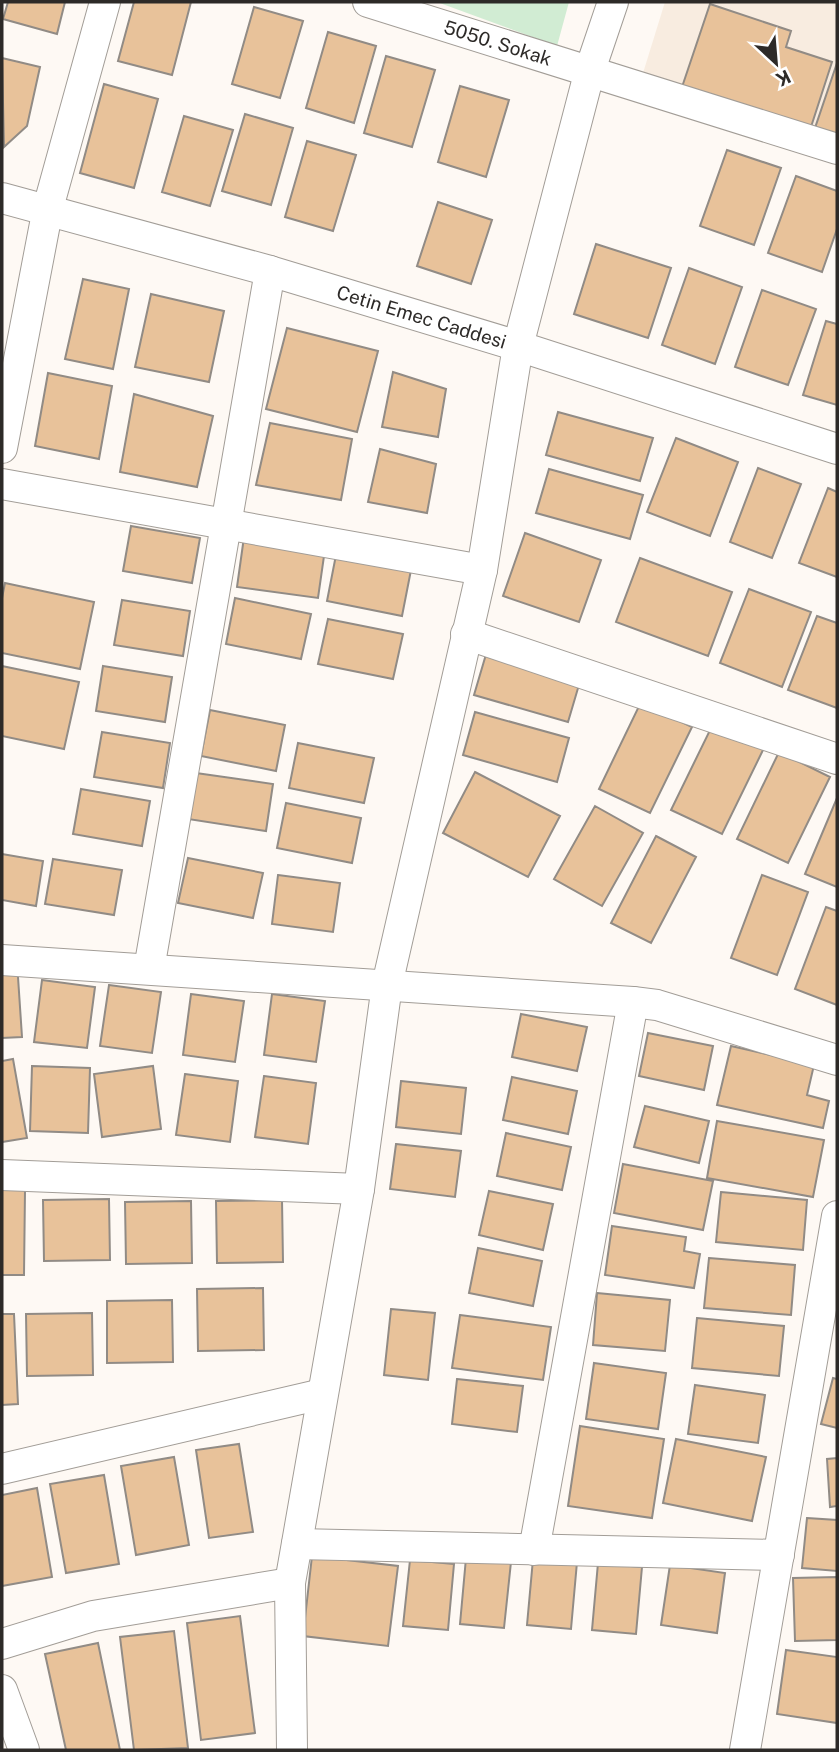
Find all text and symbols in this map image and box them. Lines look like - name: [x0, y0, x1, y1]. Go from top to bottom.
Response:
- street label: 5050. Sokak: [441, 16, 555, 70]
- north arrow: [741, 28, 811, 98]
- text: K: [772, 65, 794, 91]
- street label: Cetin Emec Caddesi: [334, 281, 509, 353]

